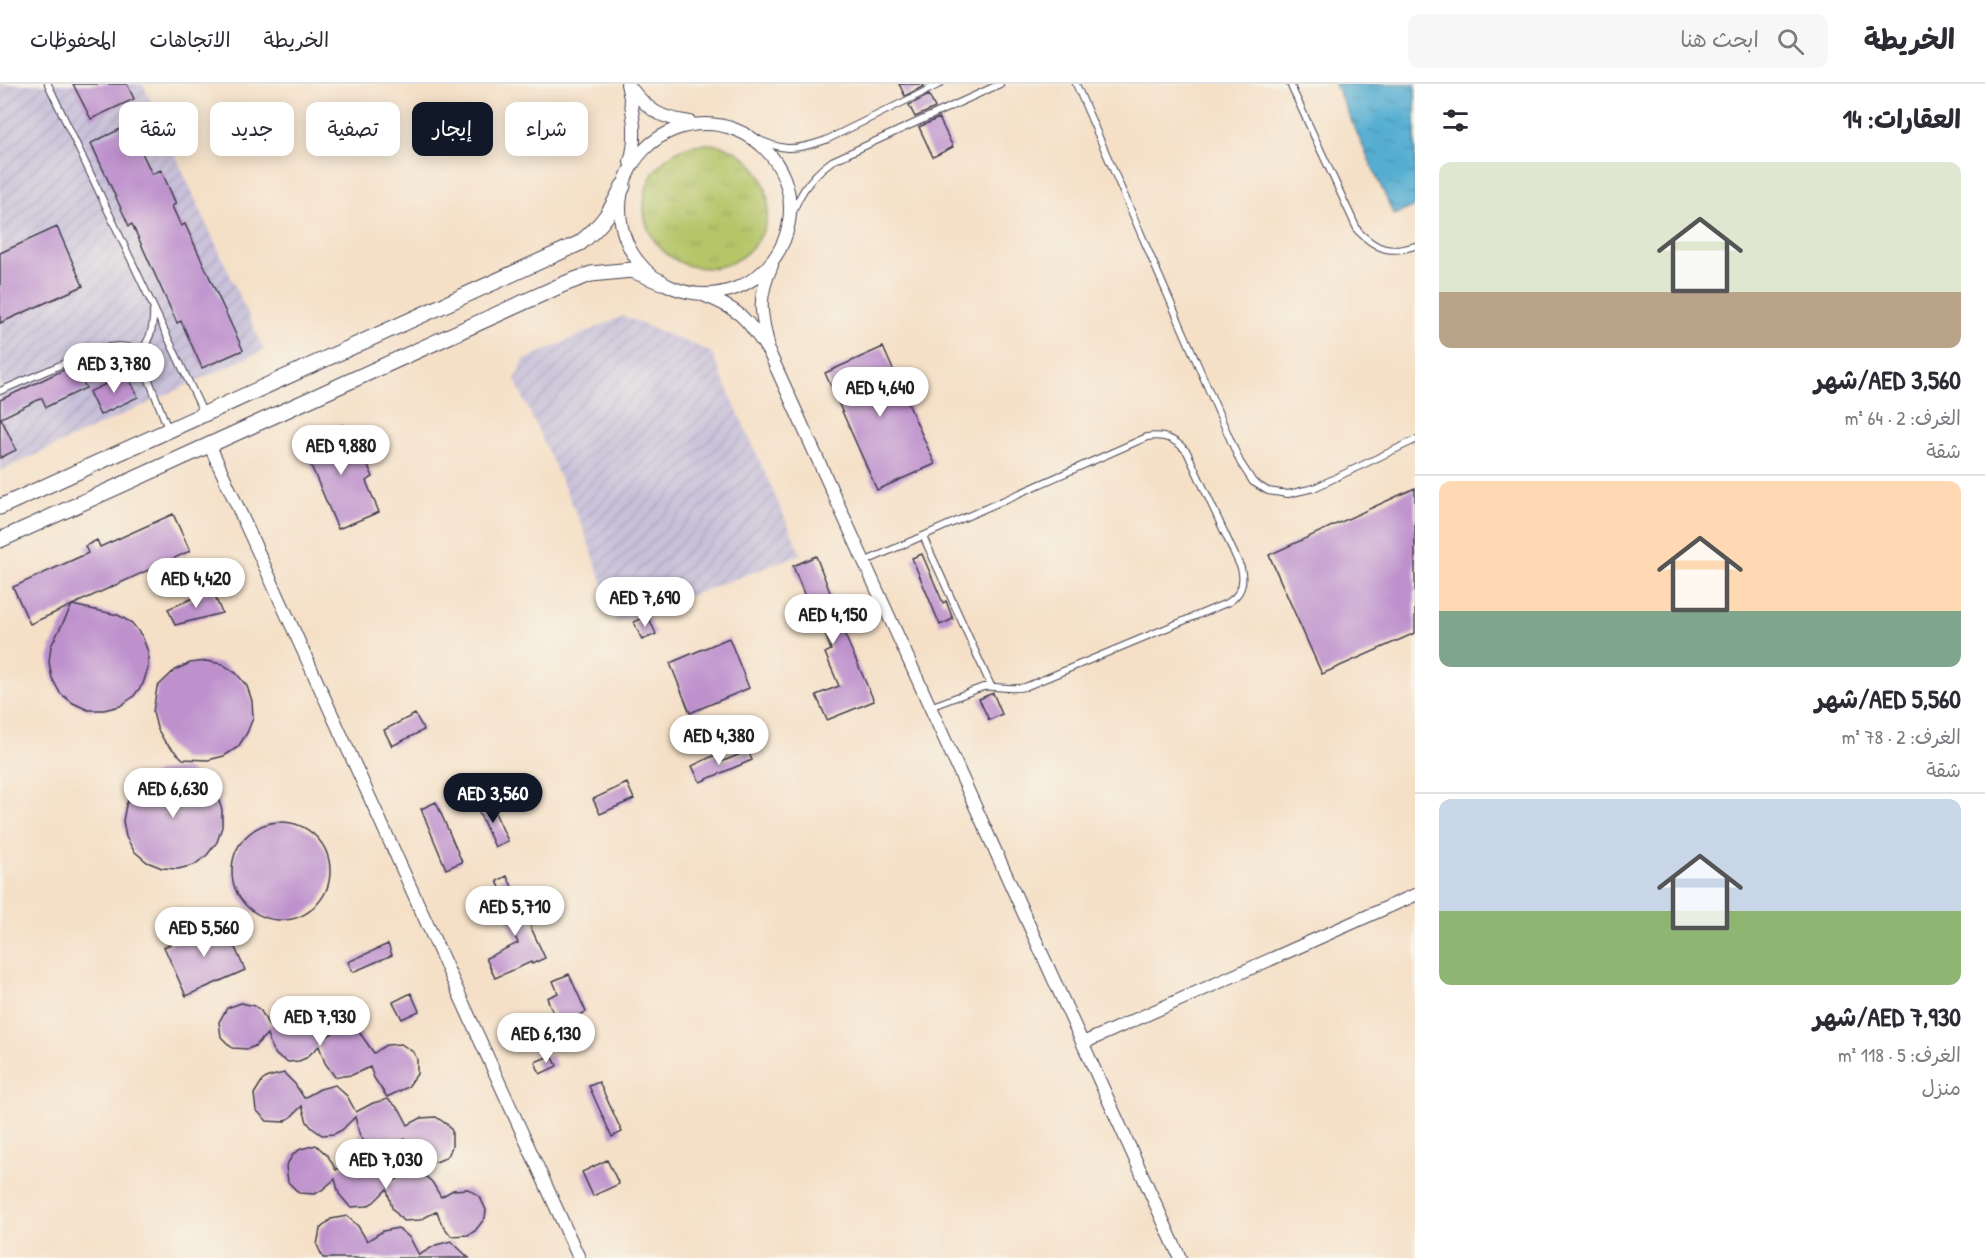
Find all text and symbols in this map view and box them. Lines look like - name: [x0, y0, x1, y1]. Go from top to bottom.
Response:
- search box: [1408, 14, 1828, 68]
- text: الخريطة: [1864, 20, 1955, 58]
- text: ابحث هنا: [1680, 24, 1759, 54]
- text: المحفوظات: [30, 25, 116, 54]
- text: الاتجاهات: [149, 25, 231, 54]
- text: الخريطة: [264, 25, 329, 54]
- icon: search: [1774, 25, 1807, 58]
- text: العقارات: 14: [1843, 101, 1961, 136]
- chip: شقة: [119, 102, 198, 156]
- chip: جديد: [210, 102, 294, 156]
- chip: تصفية: [306, 102, 400, 156]
- chip: إيجار: [412, 102, 493, 156]
- chip: شراء: [505, 102, 588, 156]
- icon: filters: [1439, 104, 1472, 137]
- icon: home: [1646, 201, 1754, 309]
- pin: AED 3,780: [45, 343, 183, 394]
- text: AED 3,780: [77, 349, 151, 376]
- text: AED 3,560/شهر: [1814, 362, 1961, 397]
- pin: AED 4,640: [811, 367, 949, 418]
- text: AED 4,640: [846, 373, 914, 400]
- text: الغرف: 2 · 64 m²: [1845, 404, 1961, 431]
- pin: AED 9,880: [272, 425, 410, 476]
- text: AED 9,880: [306, 431, 376, 458]
- text: شقة: [1926, 437, 1961, 464]
- icon: home: [1646, 520, 1754, 628]
- pin: AED 4,420: [127, 558, 265, 609]
- text: AED 4,420: [161, 564, 231, 591]
- pin: AED 7,690: [576, 577, 714, 628]
- text: AED 7,690: [610, 583, 680, 610]
- pin: AED 4,150: [764, 594, 902, 645]
- text: AED 4,150: [799, 600, 867, 627]
- text: AED 5,560/شهر: [1815, 681, 1961, 716]
- pin: AED 4,380: [650, 715, 788, 766]
- text: AED 4,380: [684, 721, 754, 748]
- text: الغرف: 2 · 78 m²: [1842, 723, 1961, 750]
- text: شقة: [1926, 756, 1961, 783]
- pin: AED 6,630: [104, 768, 242, 819]
- pin: AED 3,560: [424, 773, 562, 824]
- text: AED 6,630: [138, 774, 208, 801]
- text: AED 3,560: [457, 779, 529, 806]
- icon: home: [1646, 838, 1754, 946]
- pin: AED 5,710: [446, 886, 584, 937]
- text: AED 5,710: [479, 892, 551, 919]
- pin: AED 5,560: [135, 907, 273, 958]
- text: AED 5,560: [169, 913, 239, 940]
- pin: AED 7,930: [251, 996, 389, 1047]
- text: AED 7,930/شهر: [1813, 999, 1961, 1034]
- text: AED 7,930: [284, 1002, 356, 1029]
- pin: AED 6,130: [477, 1013, 615, 1064]
- text: AED 6,130: [511, 1019, 581, 1046]
- text: الغرف: 5 · 118 m²: [1838, 1041, 1961, 1068]
- text: منزل: [1922, 1074, 1961, 1101]
- pin: AED 7,030: [317, 1139, 455, 1190]
- text: AED 7,030: [349, 1145, 423, 1172]

